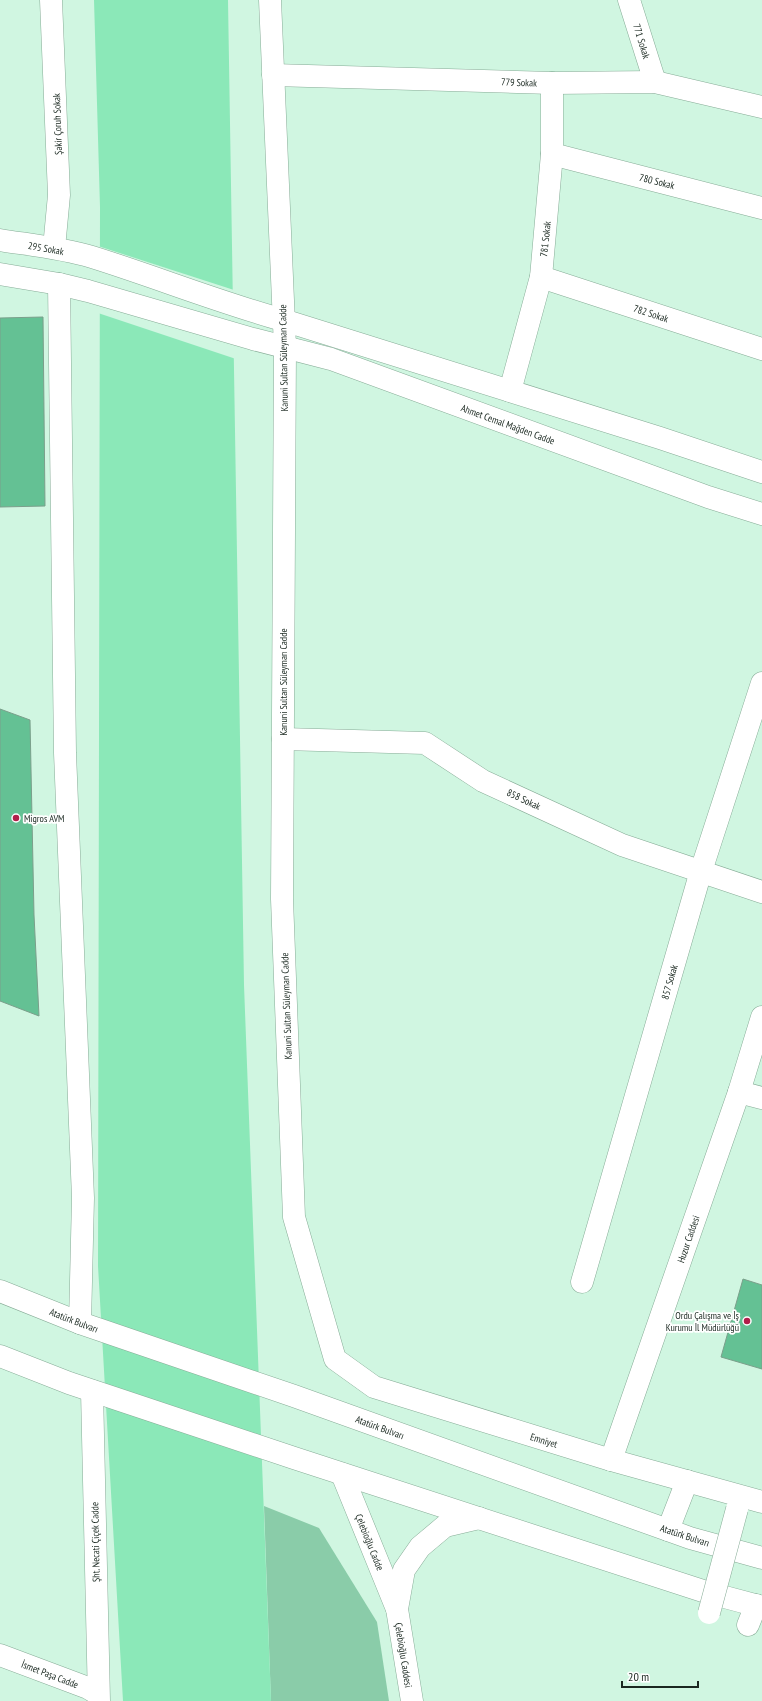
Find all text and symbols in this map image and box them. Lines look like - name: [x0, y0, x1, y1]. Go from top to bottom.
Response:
- street label: 771 Sokak: [630, 22, 653, 60]
- street label: 779 Sokak: [501, 75, 537, 90]
- street label: Şakir Çoruh Sokak: [50, 93, 65, 155]
- street label: 780 Sokak: [638, 171, 676, 192]
- street label: 781 Sokak: [537, 220, 554, 258]
- street label: 295 Sokak: [27, 239, 65, 258]
- street label: 782 Sokak: [632, 302, 670, 325]
- street label: Kanuni Sultan Süleyman Cadde: [276, 304, 291, 412]
- street label: Ahmet Cemal Mağden Cadde: [459, 401, 557, 447]
- street label: Kanuni Sultan Süleyman Cadde: [277, 628, 290, 736]
- street label: 858 Sokak: [505, 786, 543, 813]
- place label: Migros AVM: [24, 812, 65, 825]
- marker: Migros AVM: [11, 813, 21, 823]
- street label: Kanuni Sultan Süleyman Cadde: [278, 952, 295, 1060]
- street label: 857 Sokak: [658, 963, 681, 1001]
- street label: Huzur Caddesi: [674, 1214, 703, 1265]
- street label: Atatürk Bulvarı: [48, 1305, 100, 1336]
- place label: Ordu Çalışma ve İş Kurumu İl Müdürlüğü: [666, 1309, 740, 1334]
- marker: Ordu Çalışma ve İş Kurumu İl Müdürlüğü: [742, 1316, 752, 1326]
- street label: Atatürk Bulvarı: [354, 1413, 406, 1442]
- street label: Emniyet: [529, 1430, 559, 1451]
- street label: Şht. Necati Çiçek Cadde: [88, 1502, 103, 1582]
- street label: Çelebioğlu Cadde: [352, 1512, 387, 1572]
- street label: Atatürk Bulvarı: [659, 1521, 711, 1550]
- street label: Çelebioğlu Caddesi: [392, 1622, 415, 1689]
- street label: İsmet Paşa Cadde: [19, 1658, 80, 1691]
- scale bar: [622, 1663, 698, 1689]
- text: 20 m: [628, 1669, 649, 1684]

